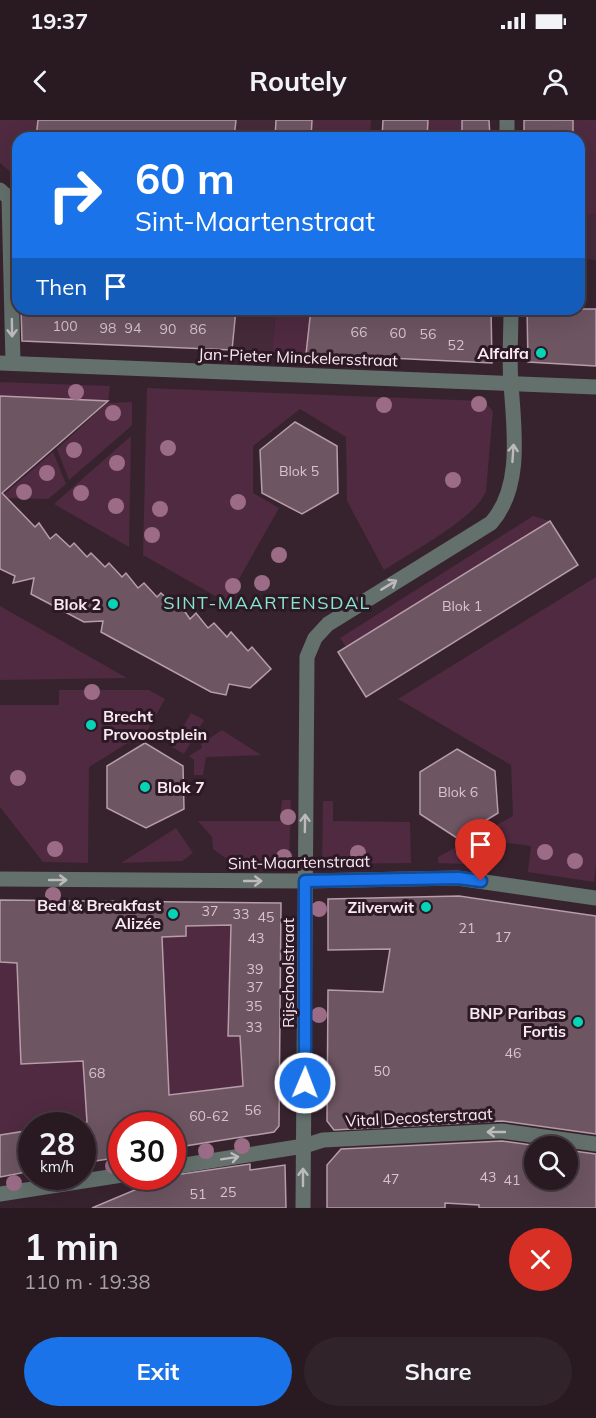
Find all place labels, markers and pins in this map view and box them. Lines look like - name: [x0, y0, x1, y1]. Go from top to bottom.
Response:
- place label: Alfalfa: [477, 343, 529, 363]
- marker: Alfalfa: [534, 346, 548, 360]
- place label: Blok 2: [53, 594, 101, 614]
- marker: Blok 2: [106, 597, 120, 611]
- place label: Brecht Provoostplein: [103, 706, 207, 744]
- marker: Brecht Provoostplein: [84, 718, 98, 732]
- place label: Blok 7: [157, 777, 205, 797]
- marker: Blok 7: [138, 780, 152, 794]
- pin: [455, 819, 506, 881]
- place label: Bed & Breakfast Alizée: [37, 895, 161, 933]
- place label: Zilverwit: [347, 897, 414, 917]
- marker: Zilverwit: [419, 900, 433, 914]
- marker: Bed & Breakfast Alizée: [166, 907, 180, 921]
- place label: BNP Paribas Fortis: [469, 1003, 566, 1041]
- marker: BNP Paribas Fortis: [571, 1015, 585, 1029]

